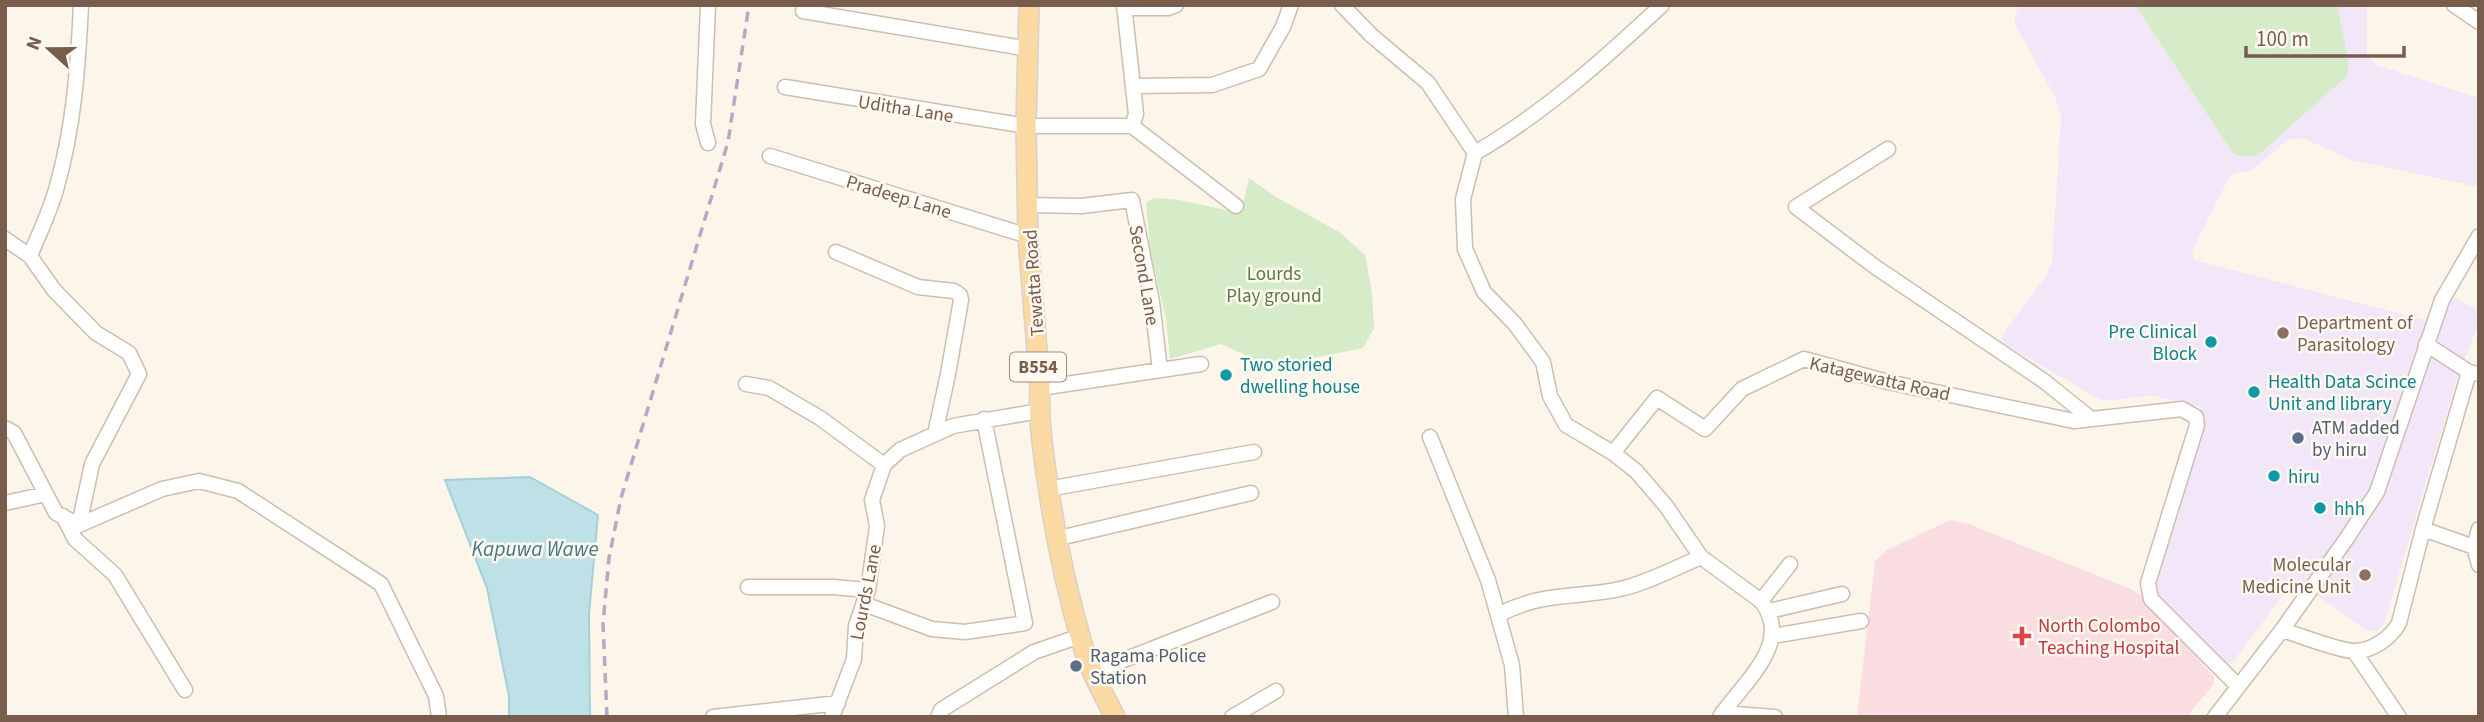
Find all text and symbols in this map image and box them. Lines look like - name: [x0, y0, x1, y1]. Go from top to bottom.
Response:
- north arrow: [14, 14, 84, 84]
- scale bar: [2246, 14, 2404, 58]
- text: 100 m: [2256, 24, 2309, 54]
- text: N: [20, 33, 49, 54]
- street label: Uditha Lane: [856, 89, 955, 130]
- street label: Pradeep Lane: [843, 169, 955, 226]
- street label: Second Lane: [1121, 223, 1166, 328]
- street label: Tewatta Road: [1017, 228, 1052, 337]
- park label: Lourds Play ground: [1226, 261, 1322, 310]
- place label: Department of Parasitology: [2297, 310, 2414, 359]
- place label: Pre Clinical Block: [2108, 319, 2198, 368]
- marker: Department of Parasitology: [2275, 325, 2291, 341]
- marker: Pre Clinical Block: [2203, 334, 2219, 350]
- street label: Katagewatta Road: [1807, 350, 1953, 409]
- road number: B554: [1010, 352, 1066, 382]
- place label: Two storied dwelling house: [1240, 352, 1360, 401]
- marker: Two storied dwelling house: [1218, 367, 1234, 383]
- place label: Health Data Scince Unit and library: [2268, 369, 2417, 418]
- marker: Health Data Scince Unit and library: [2246, 384, 2262, 400]
- place label: ATM added by hiru: [2312, 415, 2400, 464]
- marker: ATM added by hiru: [2290, 430, 2306, 446]
- place label: hiru: [2288, 464, 2320, 491]
- marker: hiru: [2266, 468, 2282, 484]
- place label: hhh: [2334, 496, 2365, 523]
- marker: hhh: [2312, 500, 2328, 516]
- water label: Kapuwa Wawe: [471, 534, 599, 564]
- street label: Lourds Lane: [844, 542, 889, 642]
- place label: Molecular Medicine Unit: [2242, 552, 2352, 601]
- marker: Molecular Medicine Unit: [2357, 567, 2373, 583]
- place label: North Colombo Teaching Hospital: [2038, 613, 2180, 662]
- marker: North Colombo Teaching Hospital: [2012, 626, 2032, 646]
- place label: Ragama Police Station: [1090, 643, 1206, 692]
- marker: Ragama Police Station: [1068, 658, 1084, 674]

